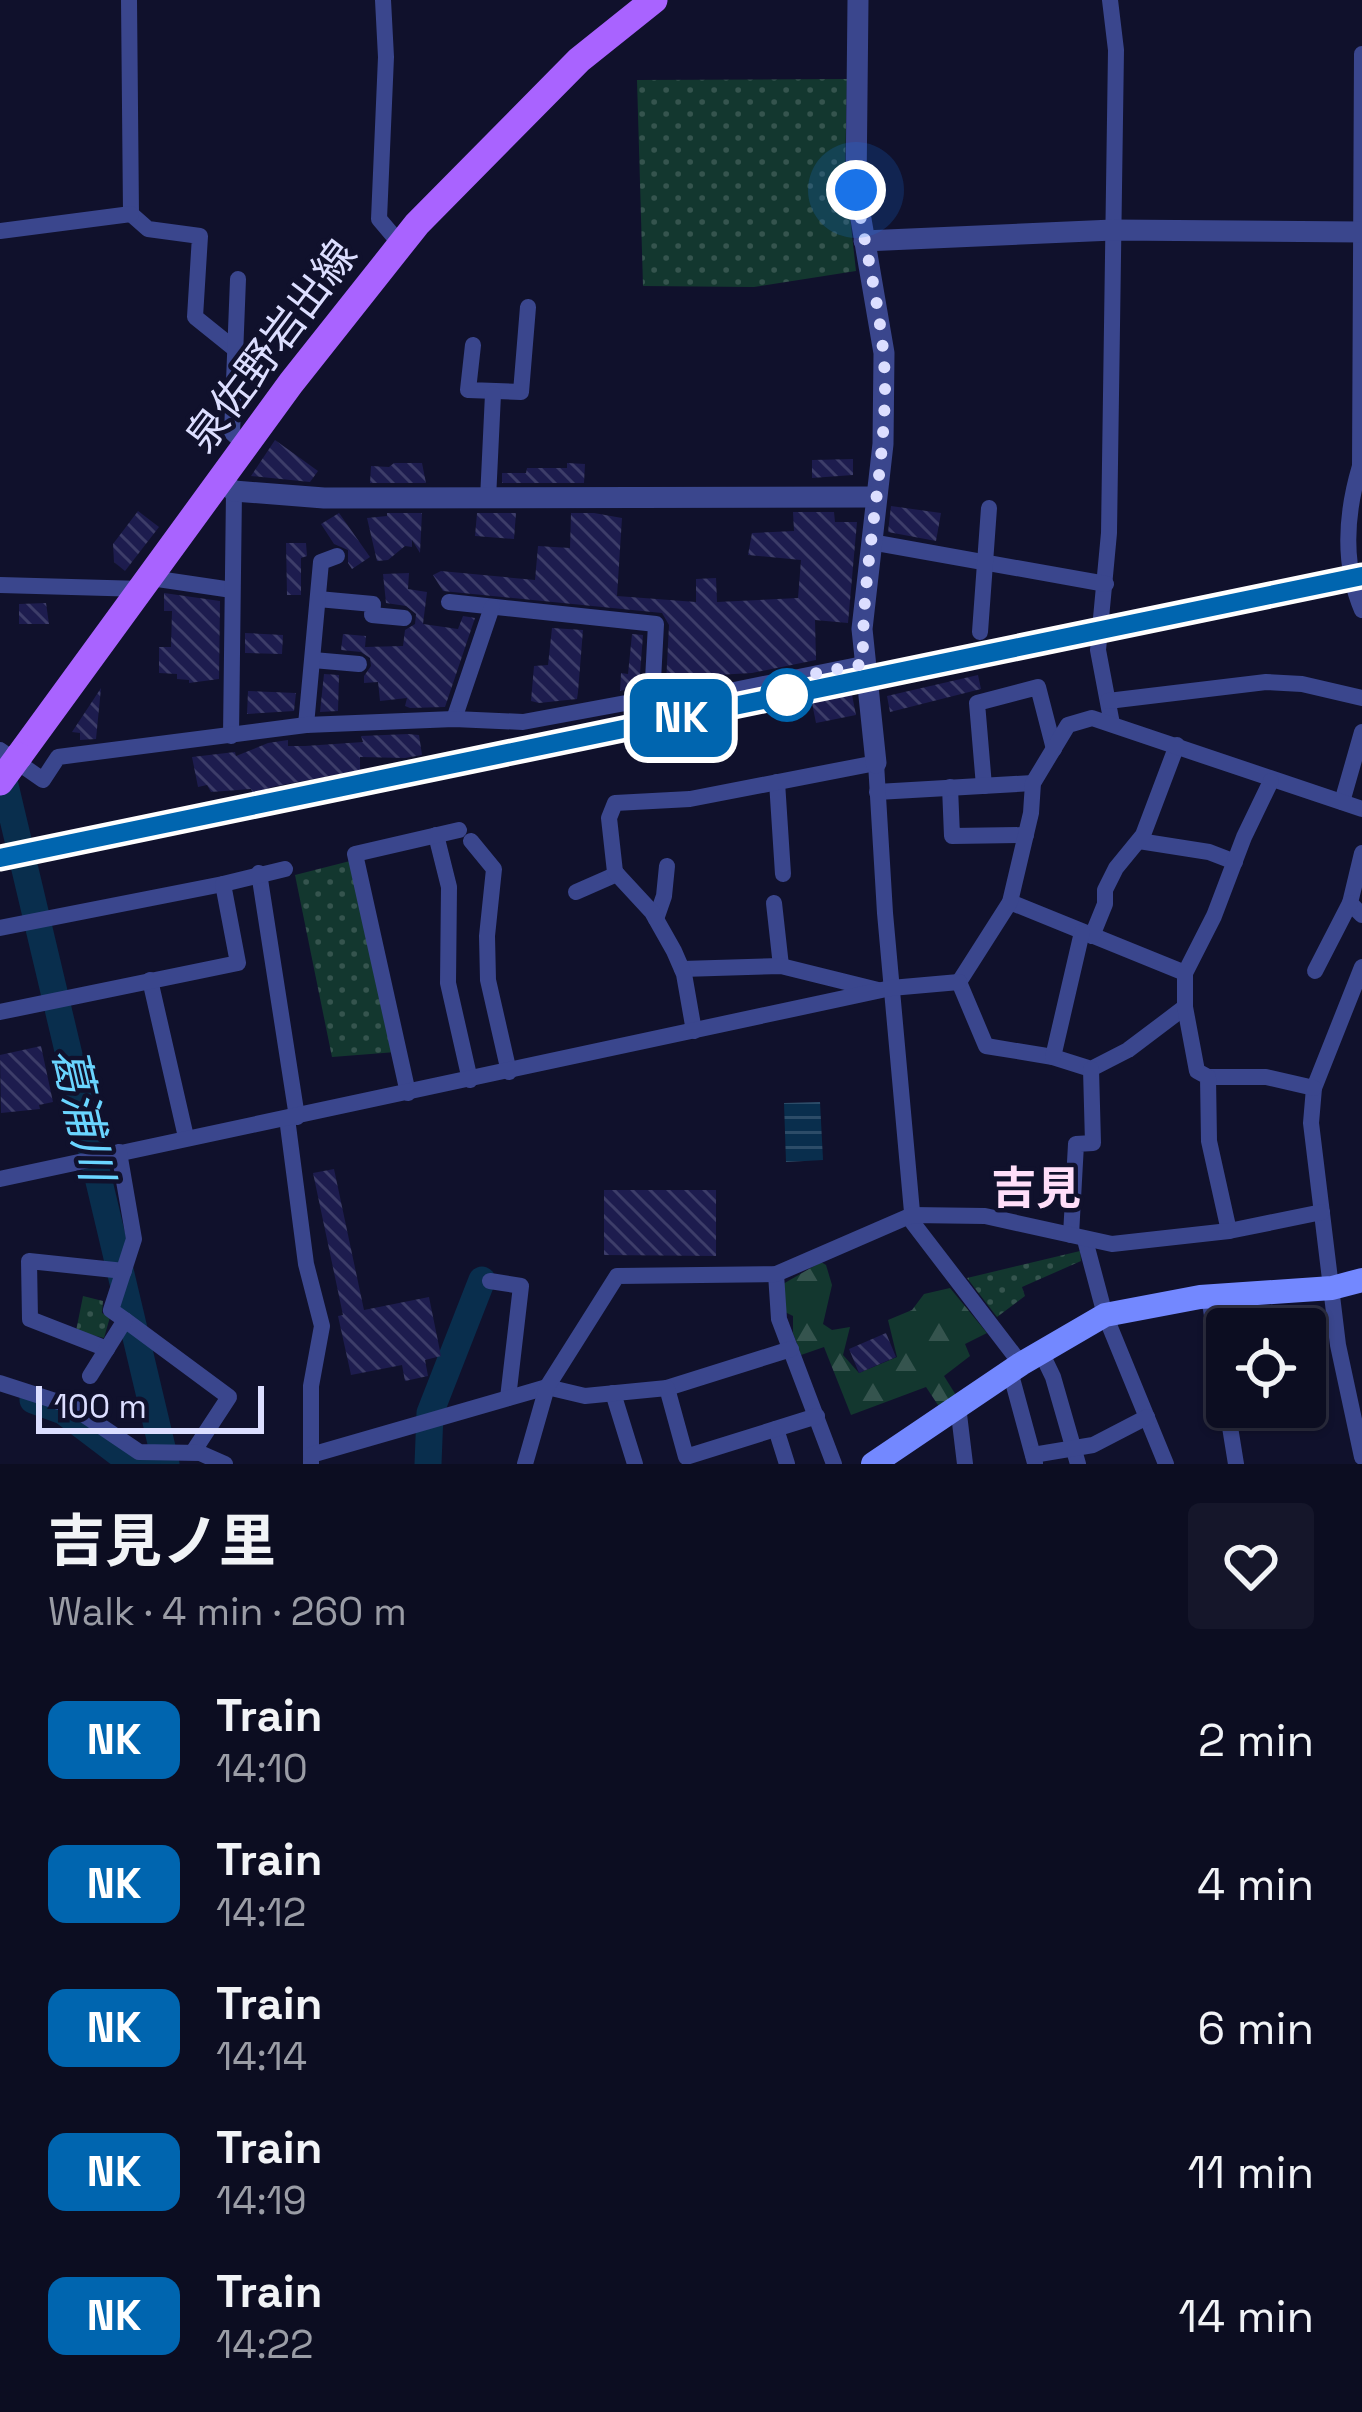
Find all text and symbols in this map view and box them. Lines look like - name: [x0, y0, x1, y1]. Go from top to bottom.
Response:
- your location: [826, 160, 886, 220]
- street label: 泉佐野岩出線: [174, 229, 368, 463]
- unlabelled marker: [762, 670, 812, 720]
- line badge: NK: [627, 679, 735, 757]
- text: NK: [654, 691, 708, 744]
- water label: 葛浦川: [40, 1042, 127, 1190]
- district label: 吉見: [991, 1160, 1081, 1217]
- map controls: [1206, 1308, 1326, 1428]
- button: locate: [1206, 1308, 1326, 1428]
- scale bar: [36, 1380, 264, 1433]
- text: 100 m: [54, 1386, 147, 1428]
- button: heart: [1188, 1503, 1314, 1629]
- text: 吉見ノ里: [48, 1505, 276, 1578]
- text: Walk · 4 min · 260 m: [48, 1587, 407, 1636]
- text: Train: [216, 1687, 322, 1744]
- text: 2 min: [1198, 1712, 1314, 1769]
- text: NK: [87, 1713, 141, 1766]
- text: 14:10: [216, 1744, 308, 1793]
- text: Train: [216, 1831, 322, 1888]
- text: 4 min: [1197, 1856, 1314, 1913]
- text: NK: [87, 1857, 141, 1910]
- text: 14:12: [216, 1888, 306, 1937]
- text: Train: [216, 1975, 322, 2032]
- text: 6 min: [1198, 2000, 1314, 2057]
- text: NK: [87, 2001, 141, 2054]
- text: 14:14: [216, 2032, 307, 2081]
- text: Train: [216, 2119, 322, 2176]
- text: 11 min: [1188, 2144, 1314, 2201]
- text: NK: [87, 2145, 141, 2198]
- text: 14:19: [216, 2176, 307, 2225]
- text: Train: [216, 2263, 322, 2320]
- text: 14 min: [1178, 2288, 1314, 2345]
- text: NK: [87, 2289, 141, 2342]
- text: 14:22: [216, 2320, 314, 2369]

